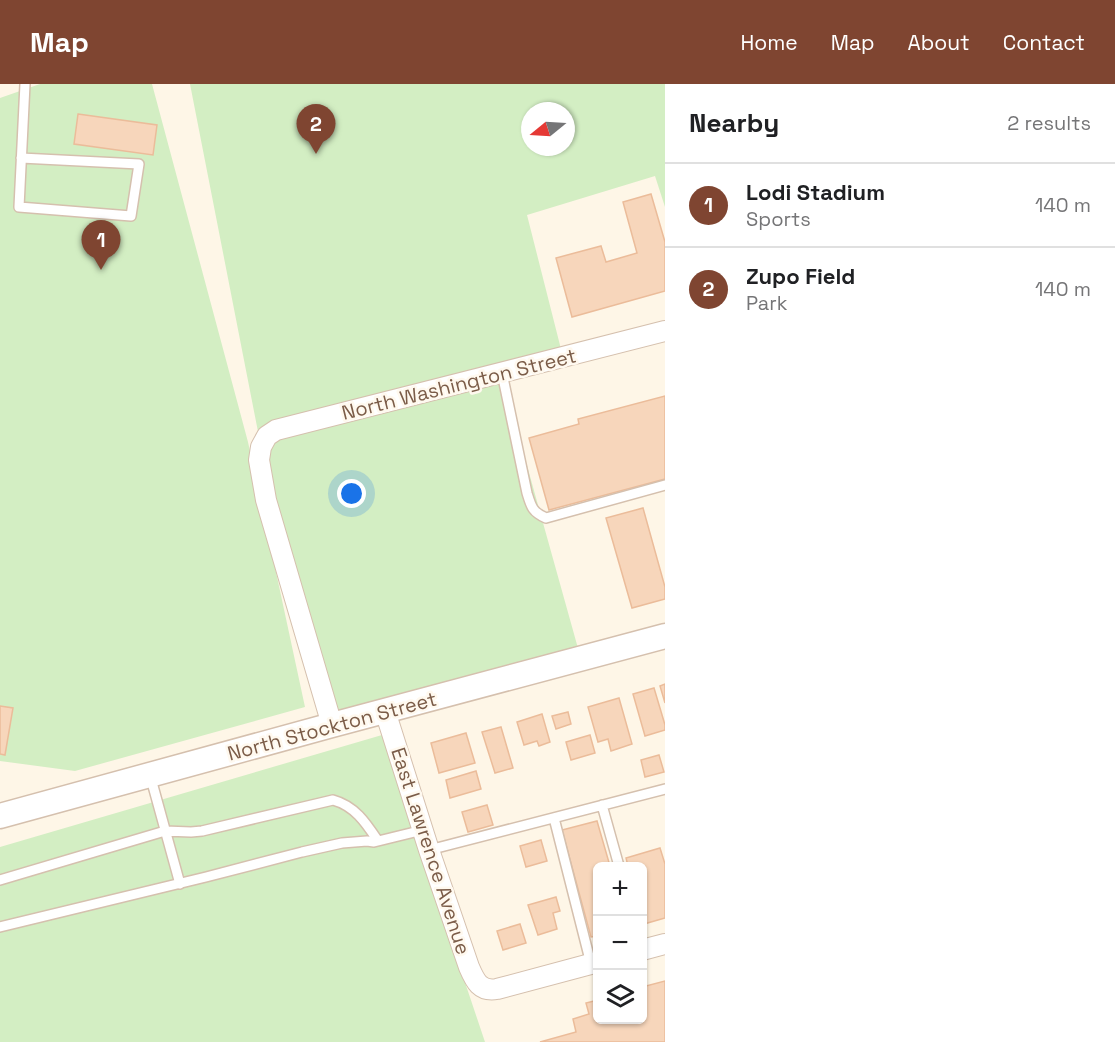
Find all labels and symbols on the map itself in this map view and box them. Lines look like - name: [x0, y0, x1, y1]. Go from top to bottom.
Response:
- north arrow: [521, 102, 575, 156]
- pin: 2: [296, 104, 336, 154]
- pin: 1: [82, 220, 120, 270]
- street label: North Washington Street: [339, 342, 579, 426]
- your location: [337, 479, 366, 508]
- street label: North Stockton Street: [224, 686, 440, 766]
- street label: East Lawrence Avenue: [385, 744, 477, 958]

